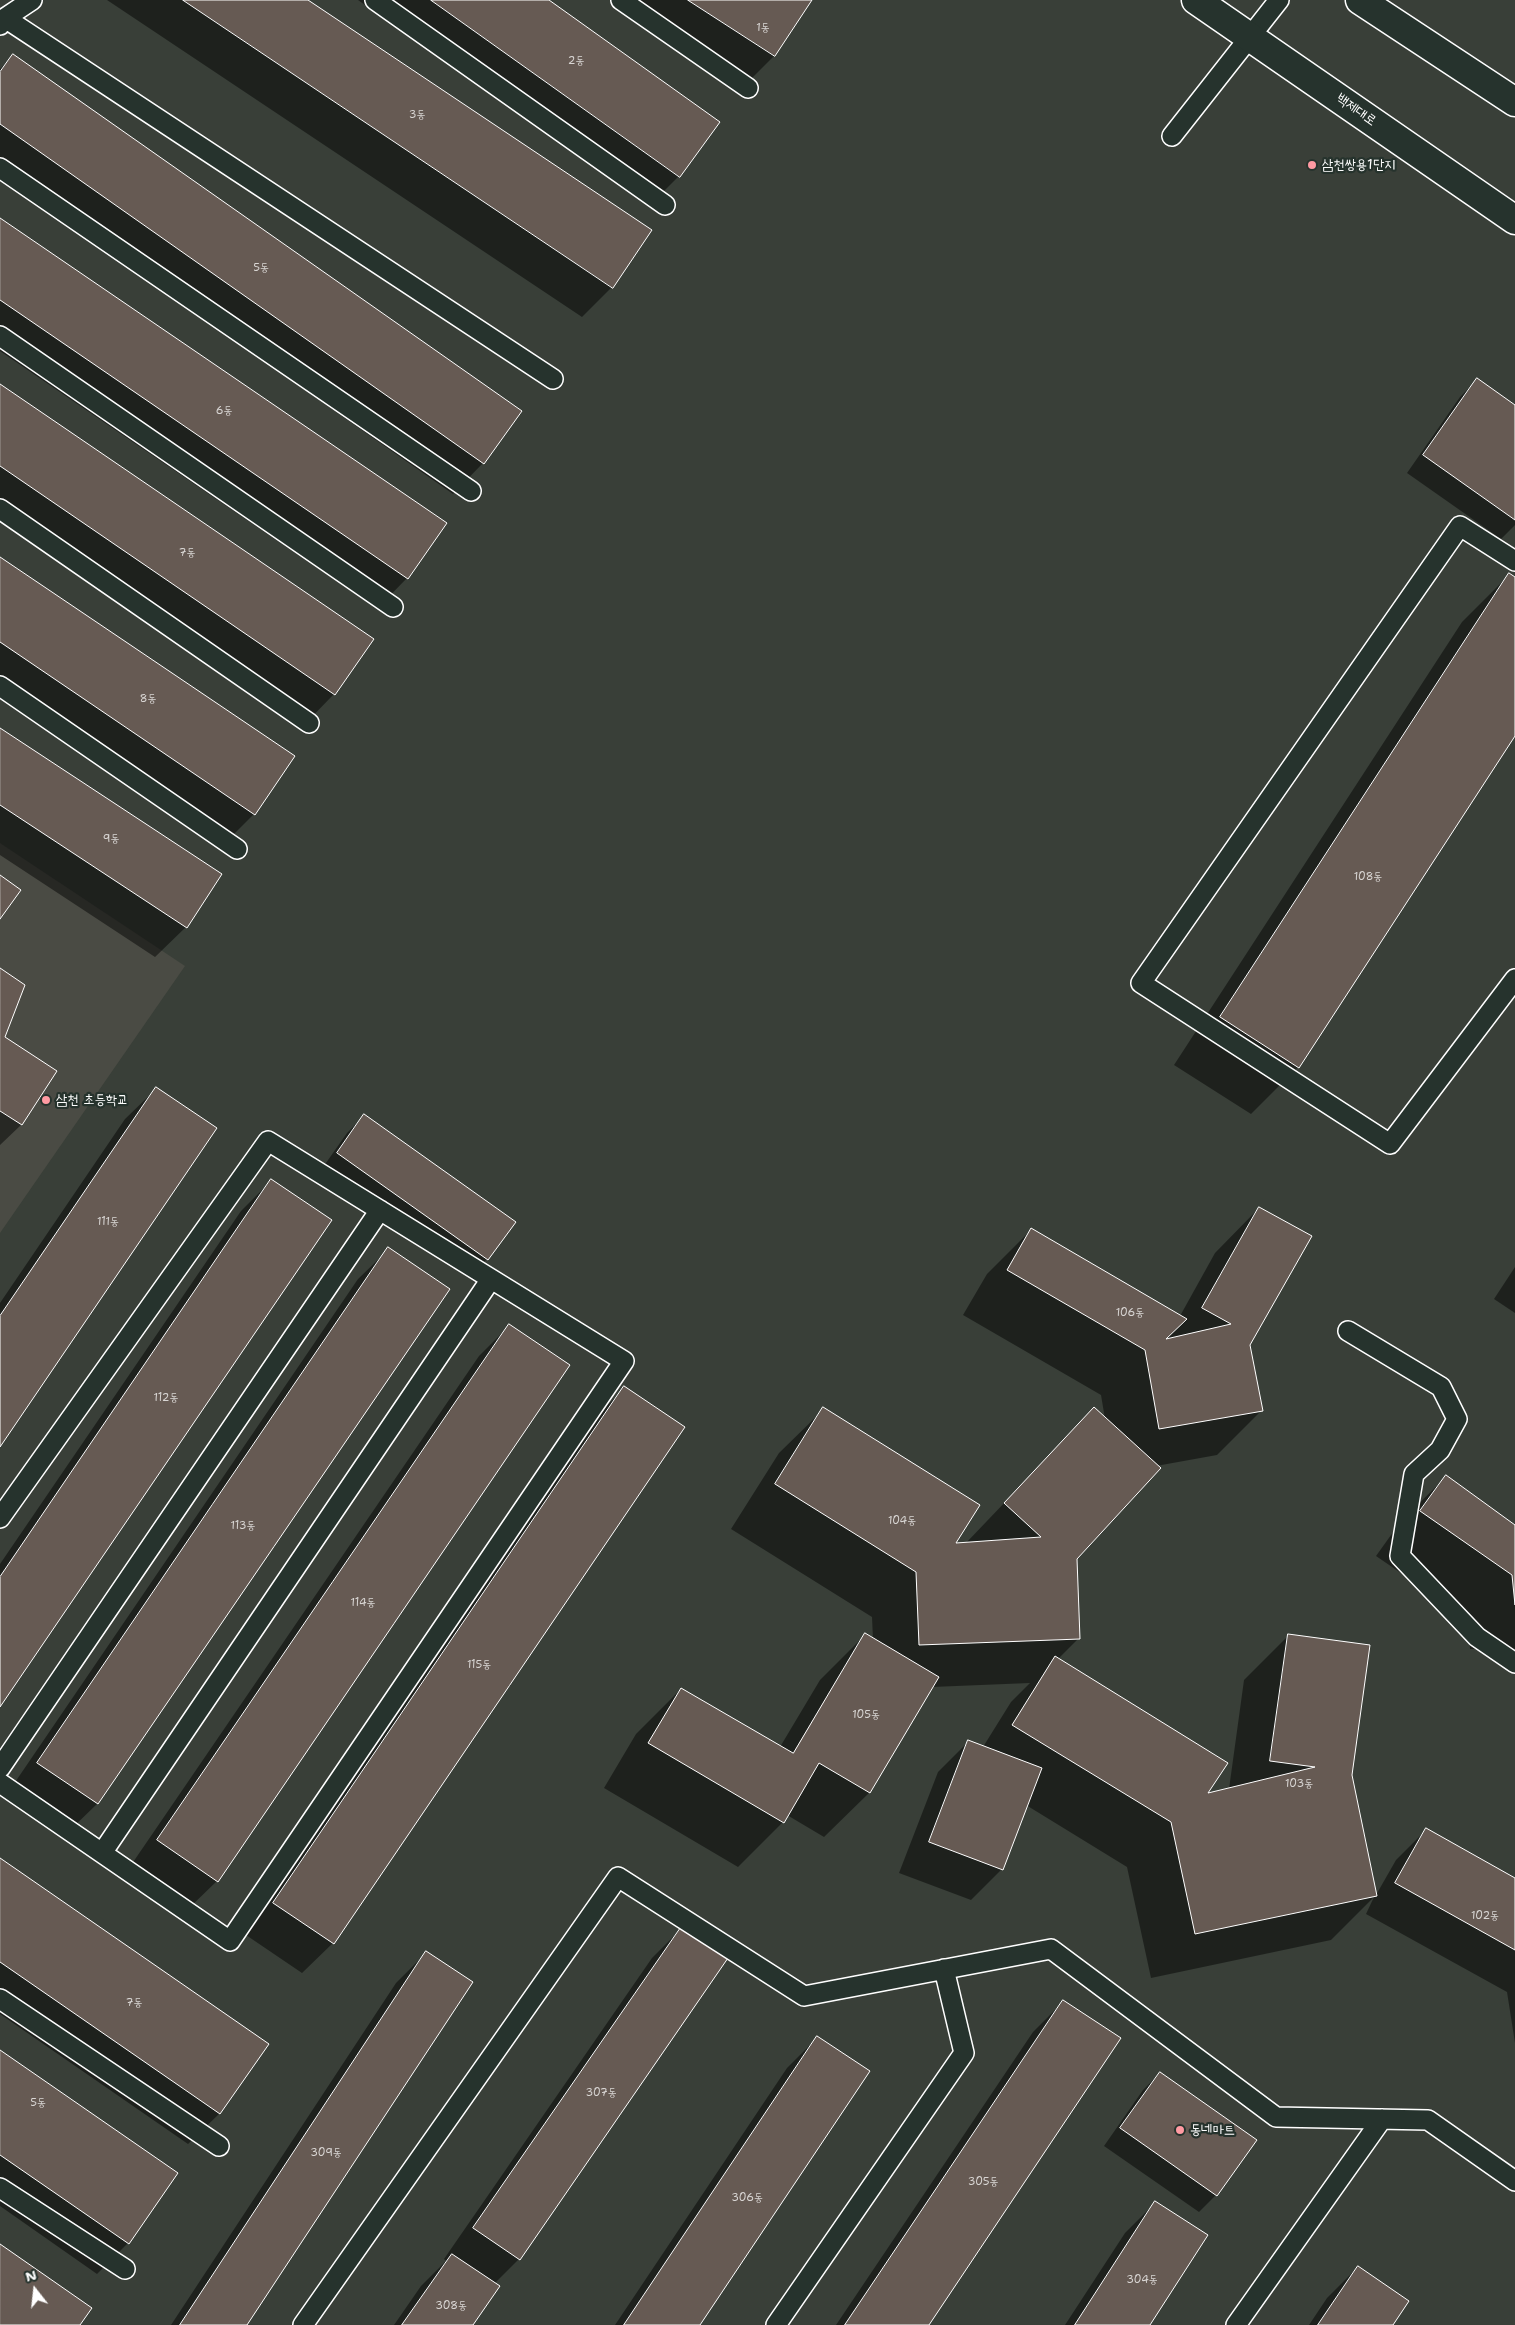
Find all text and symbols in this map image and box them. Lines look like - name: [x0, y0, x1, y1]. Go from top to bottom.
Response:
- house number: 1동: [756, 21, 770, 35]
- house number: 2동: [568, 54, 584, 68]
- street label: 백제대로: [1333, 90, 1379, 130]
- house number: 3동: [409, 108, 425, 122]
- place label: 삼천쌍용1단지: [1322, 157, 1395, 173]
- marker: 삼천쌍용1단지: [1306, 159, 1318, 171]
- house number: 5동: [253, 261, 269, 275]
- house number: 6동: [216, 404, 232, 418]
- house number: 7동: [179, 546, 195, 560]
- house number: 8동: [140, 692, 156, 706]
- house number: 9동: [103, 832, 119, 846]
- house number: 108동: [1354, 870, 1382, 884]
- place label: 삼천 초등학교: [56, 1092, 128, 1108]
- marker: 삼천 초등학교: [40, 1094, 52, 1106]
- house number: 111동: [97, 1215, 119, 1229]
- house number: 106동: [1116, 1306, 1144, 1320]
- house number: 112동: [154, 1391, 178, 1405]
- house number: 104동: [888, 1514, 916, 1528]
- house number: 113동: [231, 1519, 255, 1533]
- house number: 114동: [351, 1596, 375, 1610]
- house number: 115동: [467, 1658, 491, 1672]
- house number: 105동: [852, 1708, 880, 1722]
- house number: 103동: [1285, 1777, 1313, 1791]
- house number: 102동: [1471, 1909, 1499, 1923]
- house number: 7동: [126, 1996, 142, 2010]
- house number: 307동: [585, 2086, 617, 2100]
- house number: 5동: [30, 2096, 46, 2110]
- place label: 동네마트: [1190, 2122, 1235, 2138]
- marker: 동네마트: [1174, 2124, 1186, 2136]
- house number: 309동: [310, 2146, 342, 2160]
- house number: 305동: [968, 2175, 998, 2189]
- house number: 306동: [731, 2191, 763, 2205]
- north arrow: [10, 2265, 60, 2315]
- text: N: [23, 2265, 39, 2286]
- house number: 304동: [1126, 2273, 1158, 2287]
- house number: 308동: [435, 2299, 467, 2313]

